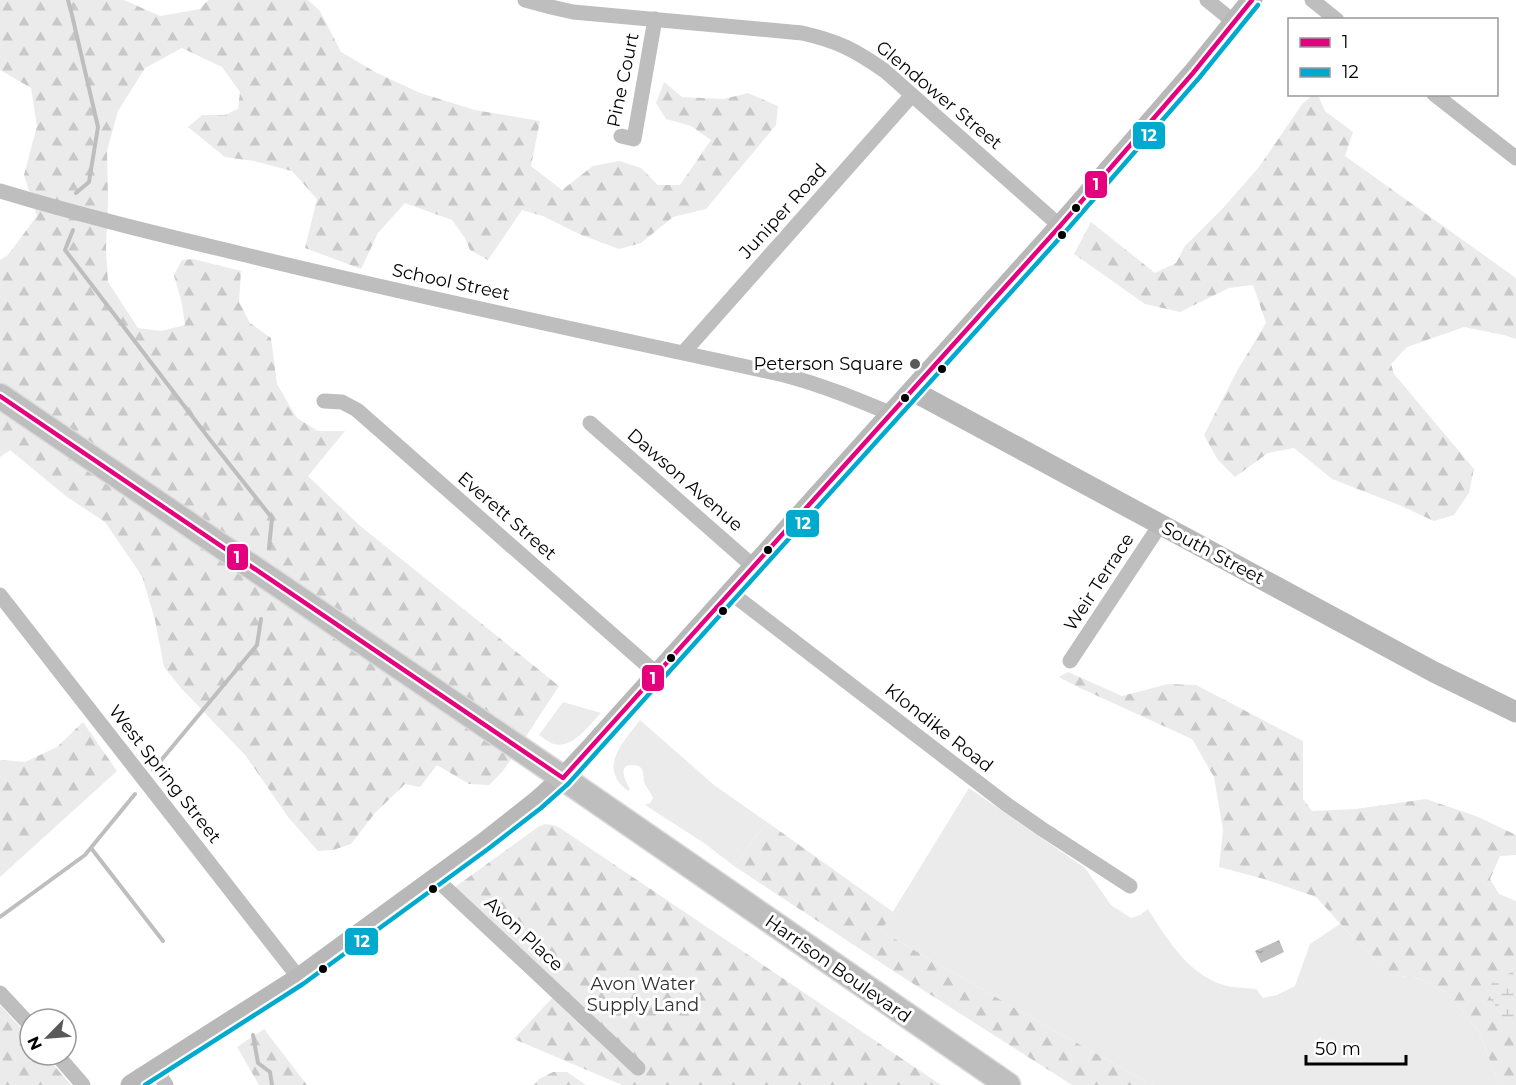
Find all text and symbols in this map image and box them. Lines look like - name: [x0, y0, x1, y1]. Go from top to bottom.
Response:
- legend: [1288, 18, 1498, 96]
- street label: Pine Court: [602, 31, 644, 129]
- text: 1: [1342, 31, 1349, 53]
- street label: Glendower Street: [871, 36, 1007, 154]
- text: 12: [1342, 61, 1359, 83]
- line badge: 12: [1132, 121, 1166, 150]
- text: 12: [1141, 126, 1157, 145]
- street label: Juniper Road: [734, 159, 831, 264]
- line badge: 1: [1084, 170, 1108, 199]
- text: 1: [1093, 175, 1099, 194]
- unlabelled marker: [1070, 202, 1082, 214]
- unlabelled marker: [1056, 229, 1068, 241]
- street label: School Street: [390, 259, 512, 305]
- place label: Peterson Square: [754, 353, 903, 375]
- marker: Peterson Square: [908, 357, 922, 371]
- unlabelled marker: [936, 363, 948, 375]
- unlabelled marker: [899, 392, 911, 404]
- street label: Dawson Avenue: [623, 424, 747, 536]
- street label: Everett Street: [453, 467, 561, 565]
- line badge: 12: [785, 509, 820, 538]
- text: 12: [795, 514, 811, 533]
- street label: South Street: [1158, 517, 1268, 589]
- street label: Weir Terrace: [1059, 529, 1139, 635]
- line badge: 1: [226, 543, 249, 571]
- unlabelled marker: [762, 544, 774, 556]
- text: 1: [234, 548, 240, 567]
- unlabelled marker: [717, 605, 729, 617]
- unlabelled marker: [665, 652, 677, 664]
- line badge: 1: [641, 664, 665, 692]
- text: 1: [650, 669, 656, 688]
- street label: Klondike Road: [881, 679, 997, 777]
- street label: West Spring Street: [104, 700, 226, 848]
- unlabelled marker: [427, 883, 439, 895]
- street label: Avon Place: [480, 892, 568, 976]
- street label: Harrison Boulevard: [761, 910, 915, 1028]
- line badge: 12: [344, 927, 379, 956]
- text: 12: [354, 932, 370, 951]
- unlabelled marker: [317, 963, 329, 975]
- park label: Avon Water Supply Land: [587, 973, 699, 1016]
- north arrow: [18, 1007, 78, 1067]
- scale bar: [1306, 1028, 1406, 1066]
- text: N: [24, 1033, 46, 1053]
- text: 50 m: [1315, 1038, 1361, 1060]

